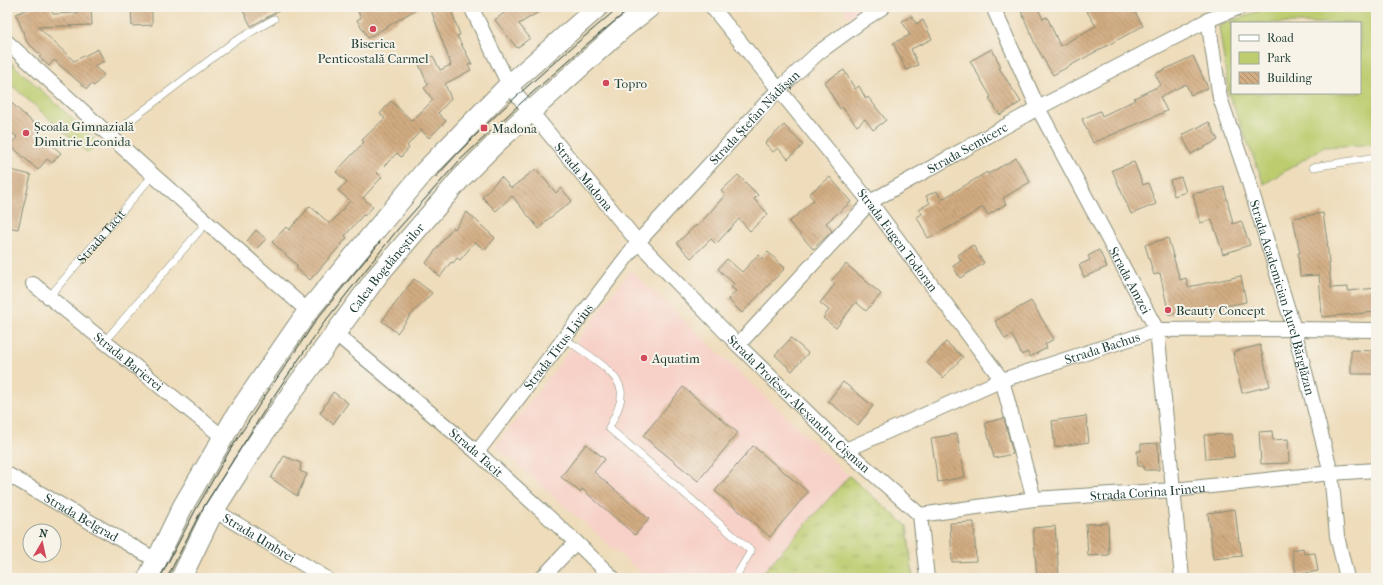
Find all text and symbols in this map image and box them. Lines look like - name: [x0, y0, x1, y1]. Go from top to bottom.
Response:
- legend: [1231, 22, 1361, 94]
- marker: Biserica Penticostală Carmel: [368, 24, 378, 34]
- text: Road: [1267, 31, 1294, 45]
- place label: Biserica Penticostală Carmel: [317, 36, 429, 66]
- text: Park: [1267, 51, 1292, 65]
- street label: Strada Ștefan Nădășan: [706, 67, 803, 168]
- text: Building: [1267, 71, 1312, 85]
- place label: Topro: [614, 76, 648, 91]
- marker: Topro: [601, 78, 611, 88]
- place label: Școala Gimnazială Dimitrie Leonida: [34, 119, 135, 149]
- street label: Strada Semicerc: [925, 119, 1011, 177]
- place label: Madona: [492, 121, 538, 136]
- marker: Madona: [479, 123, 489, 133]
- marker: Școala Gimnazială Dimitrie Leonida: [21, 128, 31, 138]
- street label: Strada Madona: [551, 140, 617, 215]
- street label: Strada Eugen Todoran: [854, 186, 941, 295]
- street label: Strada Academician Aurel Bărglăzan: [1247, 198, 1318, 397]
- street label: Strada Tacit: [74, 206, 129, 267]
- street label: Calea Bogdăneștilor: [346, 220, 428, 316]
- street label: Strada Amzei: [1106, 244, 1154, 317]
- street label: Strada Titus Livius: [521, 301, 596, 393]
- place label: Beauty Concept: [1176, 303, 1265, 318]
- marker: Beauty Concept: [1163, 305, 1173, 315]
- street label: Strada Barierei: [91, 329, 166, 394]
- street label: Strada Bachus: [1063, 329, 1142, 367]
- street label: Strada Profesor Alexandru Cișman: [724, 332, 873, 476]
- place label: Aquatim: [651, 351, 700, 366]
- marker: Aquatim: [639, 353, 649, 363]
- street label: Strada Tacit: [446, 425, 506, 480]
- street label: Strada Corina Irineu: [1090, 480, 1207, 503]
- street label: Strada Belgrad: [42, 490, 122, 545]
- street label: Strada Umbrei: [220, 510, 298, 566]
- north arrow: [22, 523, 62, 563]
- text: N: [38, 527, 49, 541]

